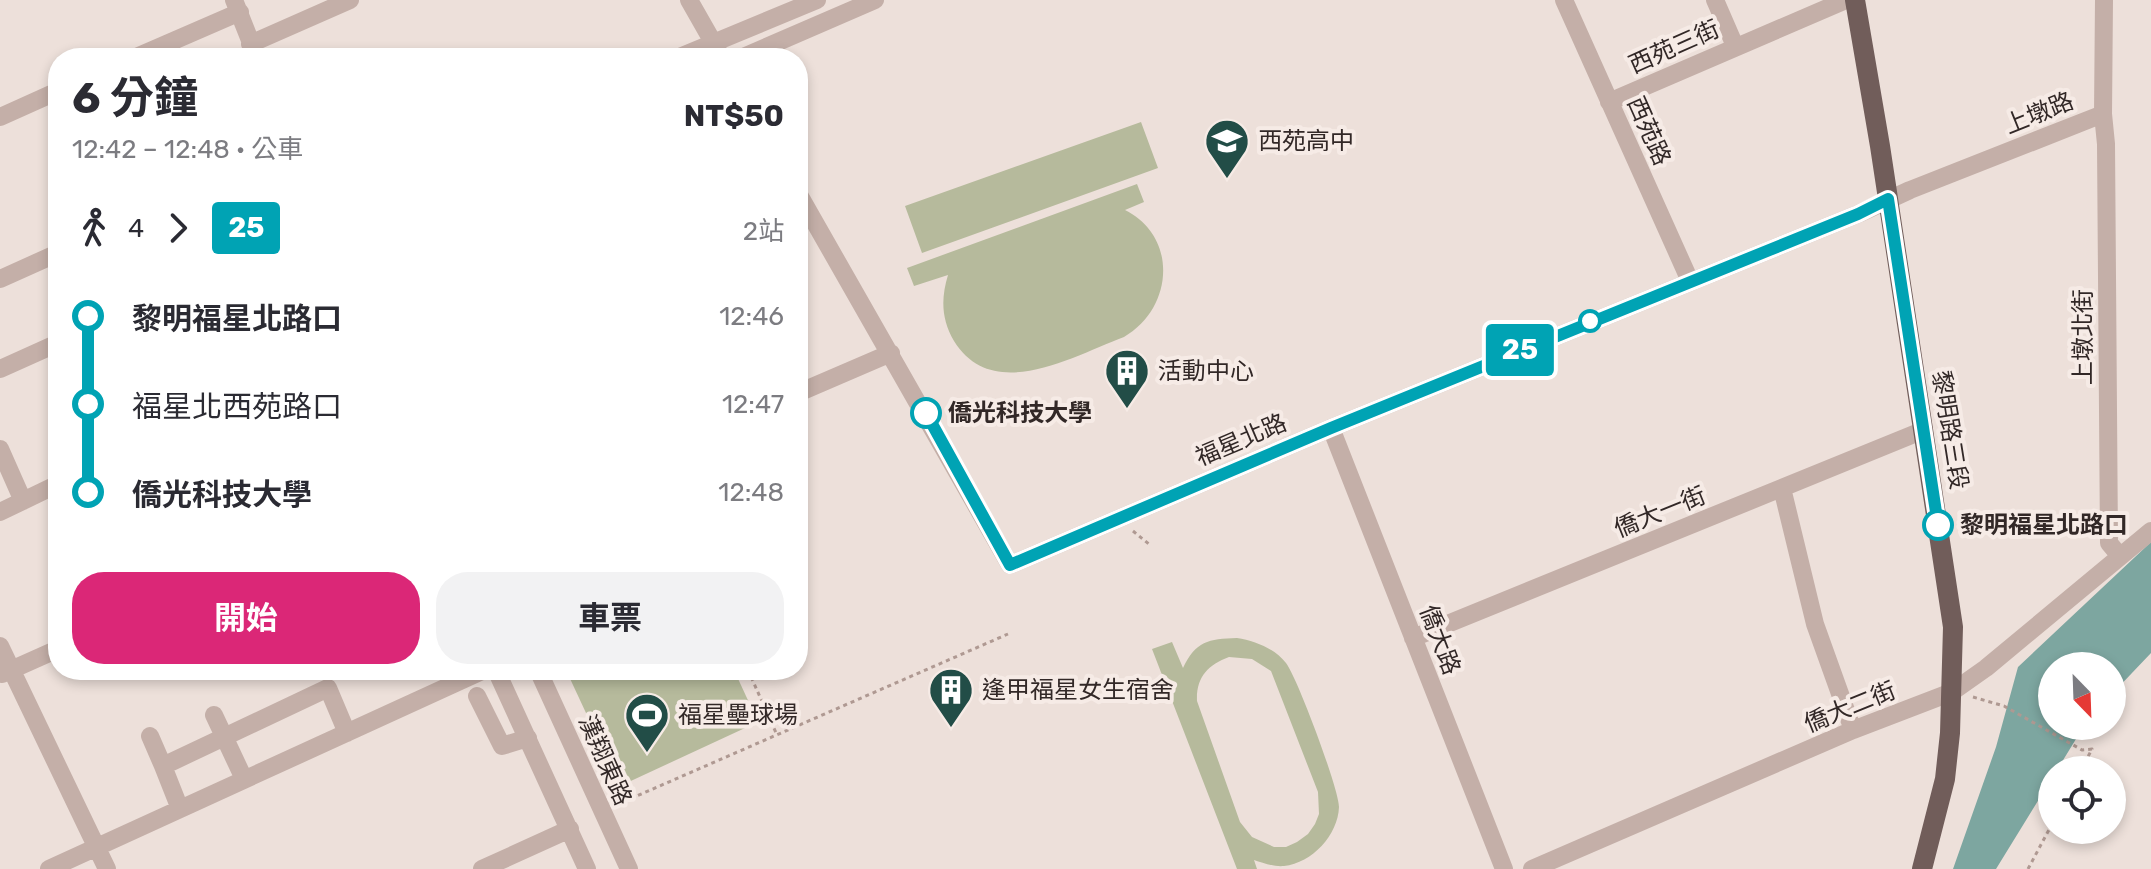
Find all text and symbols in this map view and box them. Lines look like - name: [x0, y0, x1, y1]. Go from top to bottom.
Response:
- street label: 西苑三街: [1624, 15, 1724, 79]
- text: 6 分鐘: [72, 72, 198, 124]
- street label: 上墩路: [2000, 87, 2078, 139]
- street label: 西苑路: [1622, 92, 1676, 170]
- text: NT$50: [684, 98, 784, 134]
- school or university icon: 西苑高中: [1203, 117, 1251, 180]
- place label: 西苑高中: [1258, 127, 1354, 155]
- text: 12:42 – 12:48 · 公車: [72, 134, 303, 165]
- icon: walk: [72, 206, 116, 250]
- icon: forward: [156, 206, 200, 250]
- text: 25: [228, 211, 264, 244]
- text: 4: [128, 213, 144, 244]
- text: 2站: [743, 216, 784, 247]
- street label: 上墩北街: [2069, 289, 2097, 385]
- text: 黎明福星北路口: [132, 301, 342, 337]
- text: 12:46: [719, 301, 784, 332]
- unlabelled marker: [1579, 310, 1601, 332]
- line badge: 25: [1484, 324, 1556, 376]
- text: 25: [1502, 333, 1538, 366]
- building icon: 活動中心: [1103, 347, 1151, 410]
- place label: 活動中心: [1158, 357, 1254, 385]
- street label: 黎明路三段: [1927, 369, 1973, 491]
- text: 福星北西苑路口: [132, 389, 342, 425]
- text: 12:47: [722, 389, 784, 420]
- marker: 僑光科技大學: [911, 398, 941, 428]
- place label: 僑光科技大學: [948, 399, 1092, 427]
- street label: 福星北路: [1191, 408, 1291, 472]
- text: 僑光科技大學: [132, 477, 312, 513]
- text: 12:48: [718, 477, 784, 508]
- street label: 僑大一街: [1610, 481, 1710, 543]
- marker: 黎明福星北路口: [1923, 510, 1953, 540]
- place label: 黎明福星北路口: [1960, 511, 2128, 539]
- button: 開始: [72, 572, 420, 664]
- button: 車票: [436, 572, 784, 664]
- street label: 僑大路: [1414, 601, 1466, 679]
- north arrow: [2038, 652, 2126, 740]
- map controls: [2038, 652, 2126, 844]
- building icon: 逢甲福星女生宿舍: [927, 666, 975, 729]
- place label: 逢甲福星女生宿舍: [982, 676, 1174, 704]
- street label: 僑大二街: [1800, 676, 1900, 738]
- sports icon: 福星壘球場: [623, 691, 671, 754]
- place label: 福星壘球場: [678, 701, 798, 729]
- street label: 漢翔東路: [573, 710, 637, 810]
- button: locate: [2038, 756, 2126, 844]

